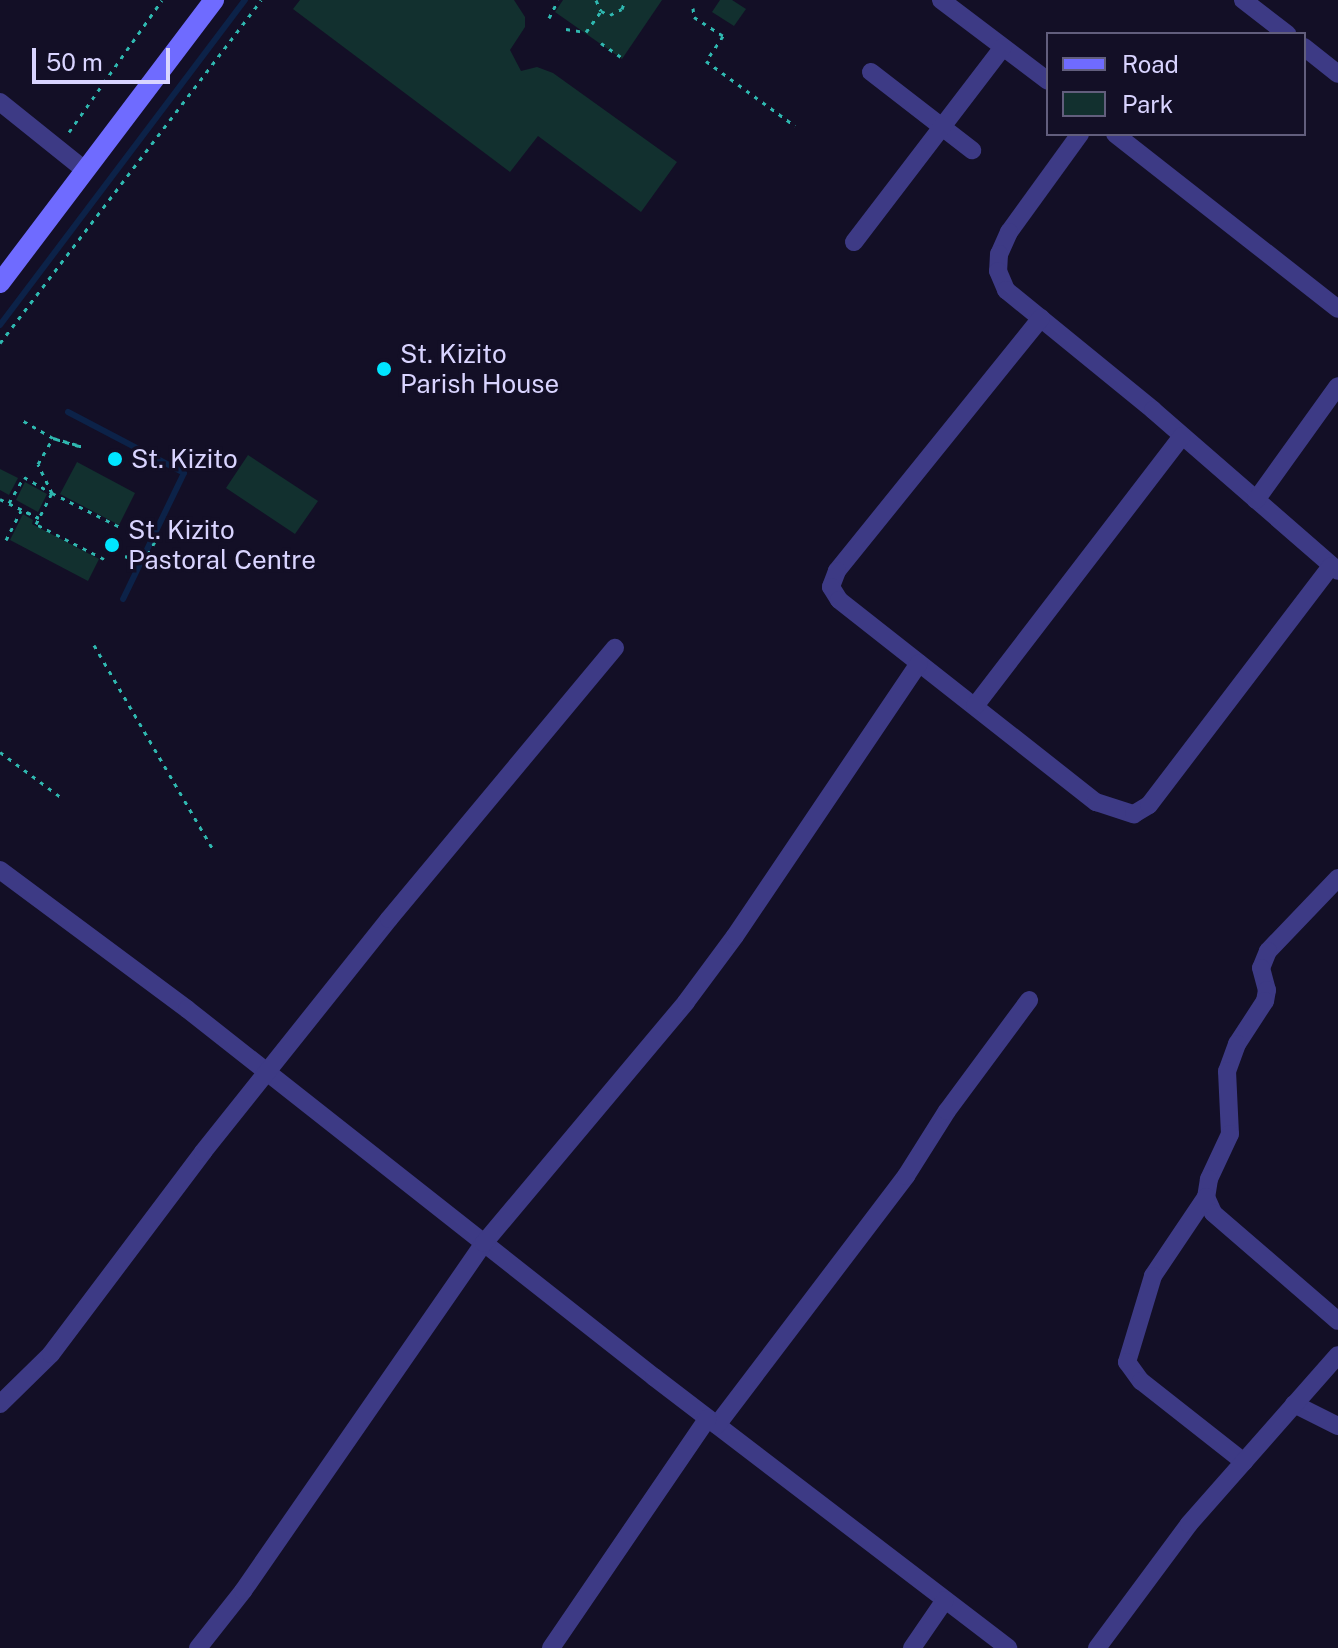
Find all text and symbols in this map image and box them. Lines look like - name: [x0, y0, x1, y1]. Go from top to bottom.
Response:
- scale bar: [36, 32, 174, 82]
- legend: [1046, 32, 1306, 136]
- text: 50 m: [46, 48, 103, 76]
- text: Road: [1122, 50, 1179, 78]
- text: Park: [1122, 90, 1173, 118]
- place label: St. Kizito Parish House: [400, 338, 559, 400]
- marker: St. Kizito Parish House: [375, 360, 393, 378]
- place label: St. Kizito: [131, 443, 238, 475]
- marker: St. Kizito: [106, 450, 124, 468]
- place label: St. Kizito Pastoral Centre: [128, 514, 316, 576]
- marker: St. Kizito Pastoral Centre: [103, 536, 121, 554]

